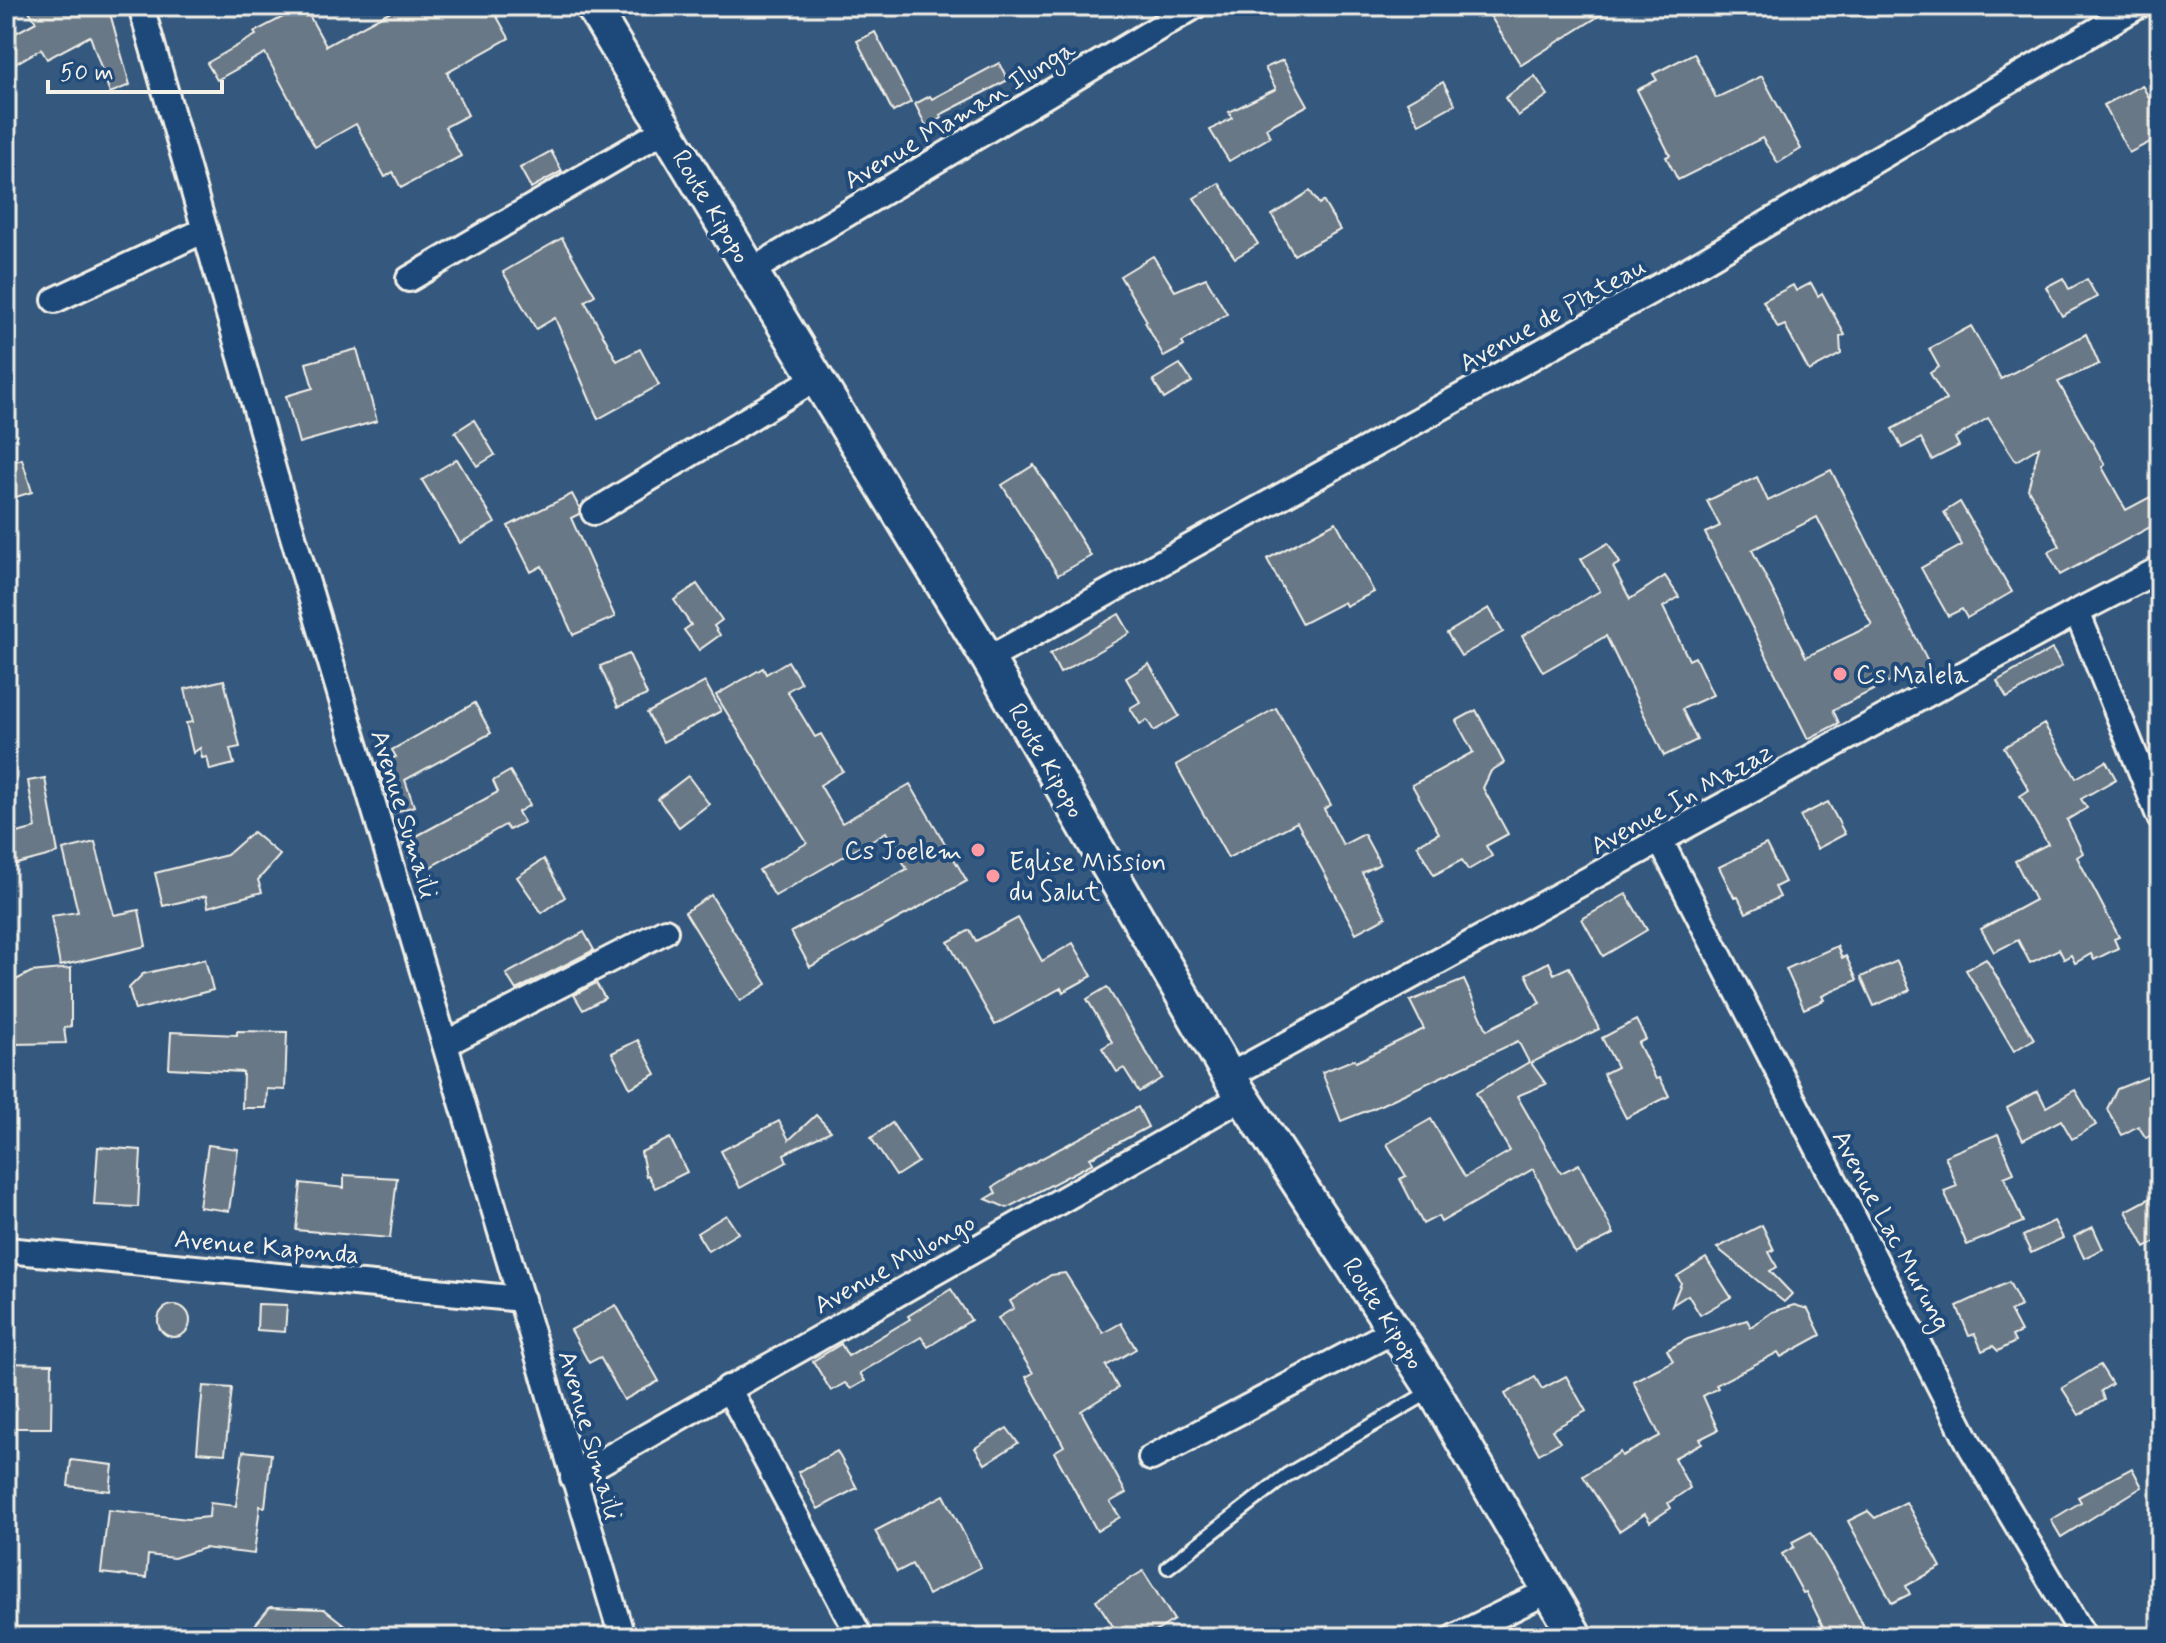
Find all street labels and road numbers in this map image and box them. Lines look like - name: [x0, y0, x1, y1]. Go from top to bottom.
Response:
- street label: Avenue Maman Ilunga: [838, 33, 1083, 200]
- street label: Route Kipopo: [663, 144, 758, 270]
- street label: Avenue de Plateau: [1454, 250, 1652, 381]
- street label: Route Kipopo: [999, 697, 1092, 825]
- street label: Avenue Sumaïli: [361, 726, 445, 903]
- street label: Avenue In Mazaz: [1585, 736, 1779, 864]
- street label: Avenue Lac Murung: [1821, 1125, 1958, 1338]
- street label: Avenue Mulongo: [808, 1206, 982, 1323]
- street label: Avenue Kaponda: [173, 1223, 361, 1273]
- street label: Route Kipopo: [1333, 1252, 1431, 1377]
- street label: Avenue Sumaïli: [549, 1347, 630, 1524]

